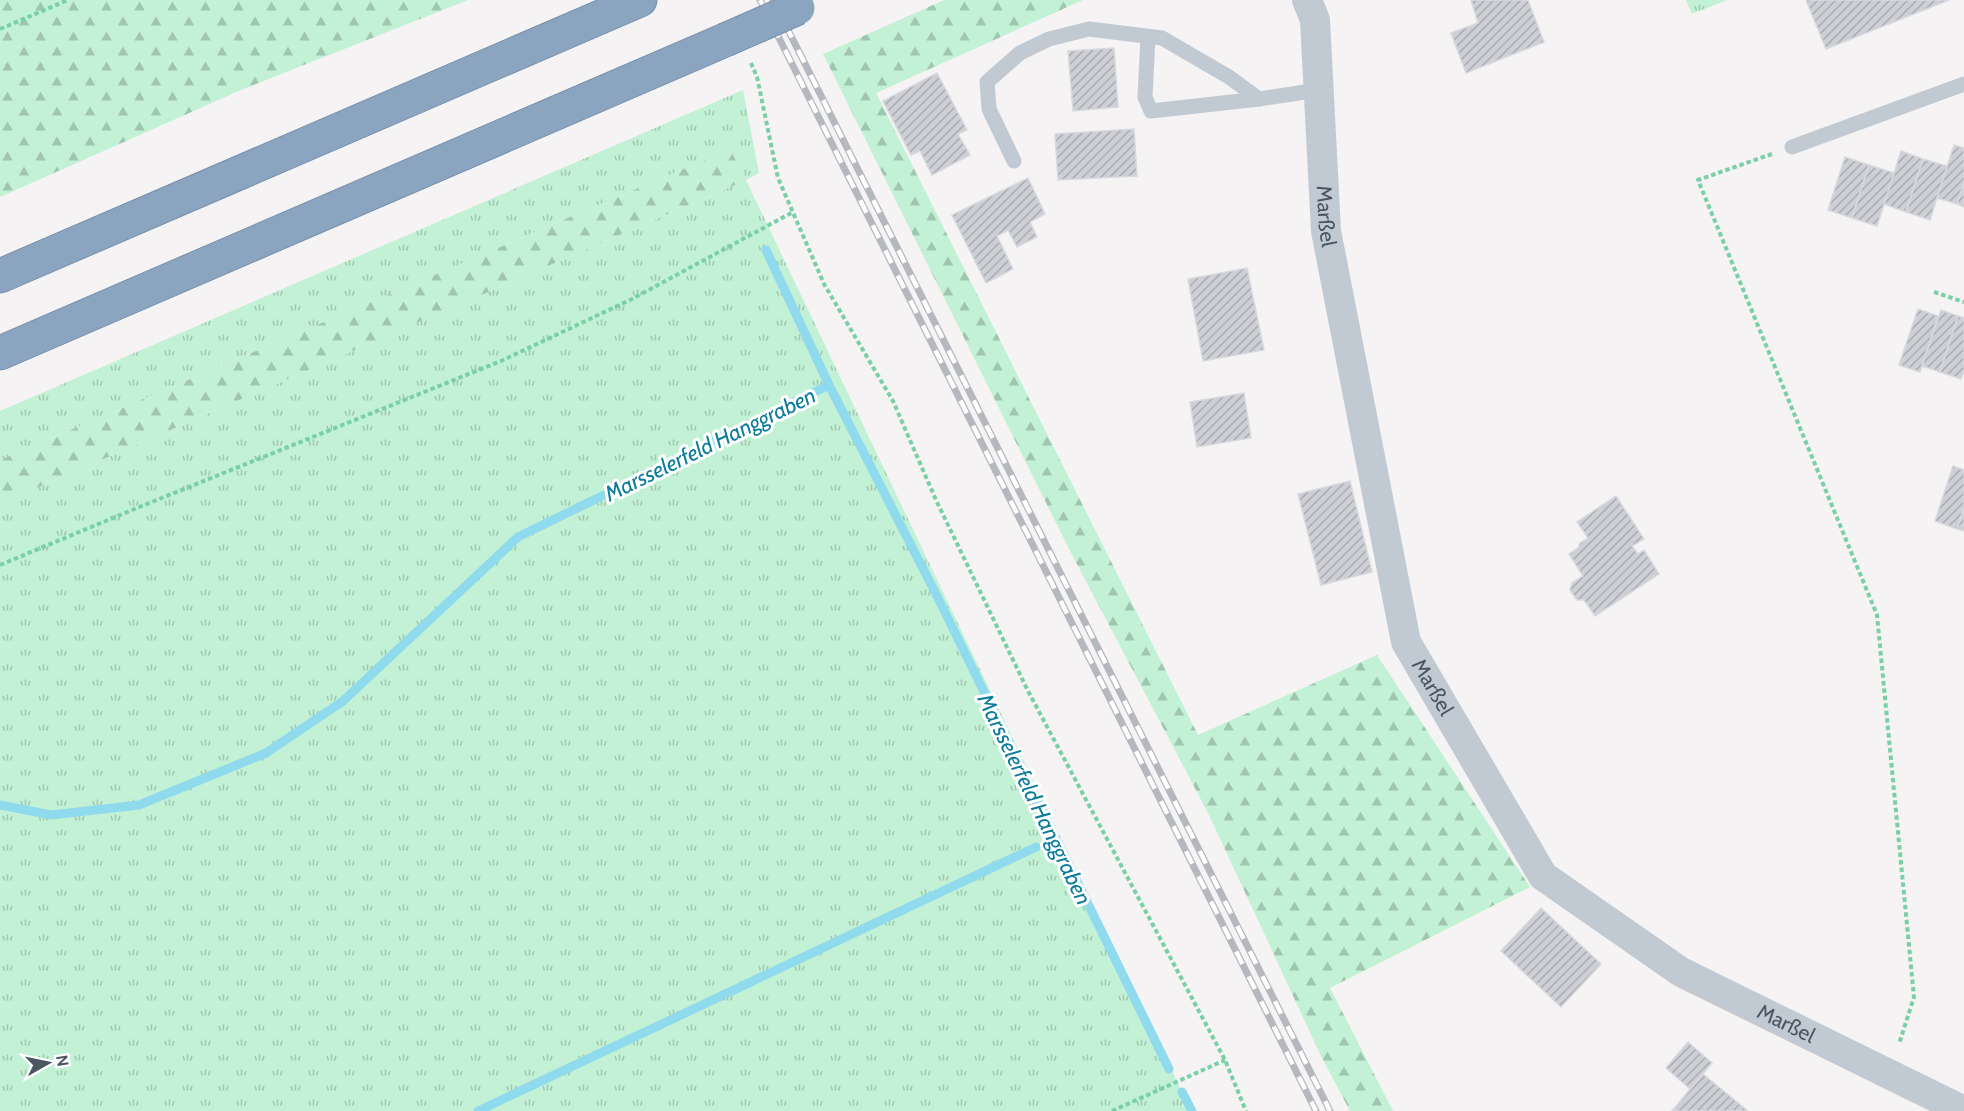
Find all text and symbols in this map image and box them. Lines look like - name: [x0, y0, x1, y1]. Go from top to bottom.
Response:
- street label: Marßel: [1312, 185, 1342, 249]
- water label: Marsselerfeld Hanggraben: [599, 382, 820, 508]
- street label: Marßel: [1407, 654, 1459, 720]
- water label: Marsselerfeld Hanggraben: [971, 688, 1097, 909]
- street label: Marßel: [1753, 998, 1820, 1048]
- north arrow: [18, 1033, 78, 1093]
- text: N: [52, 1054, 73, 1068]

